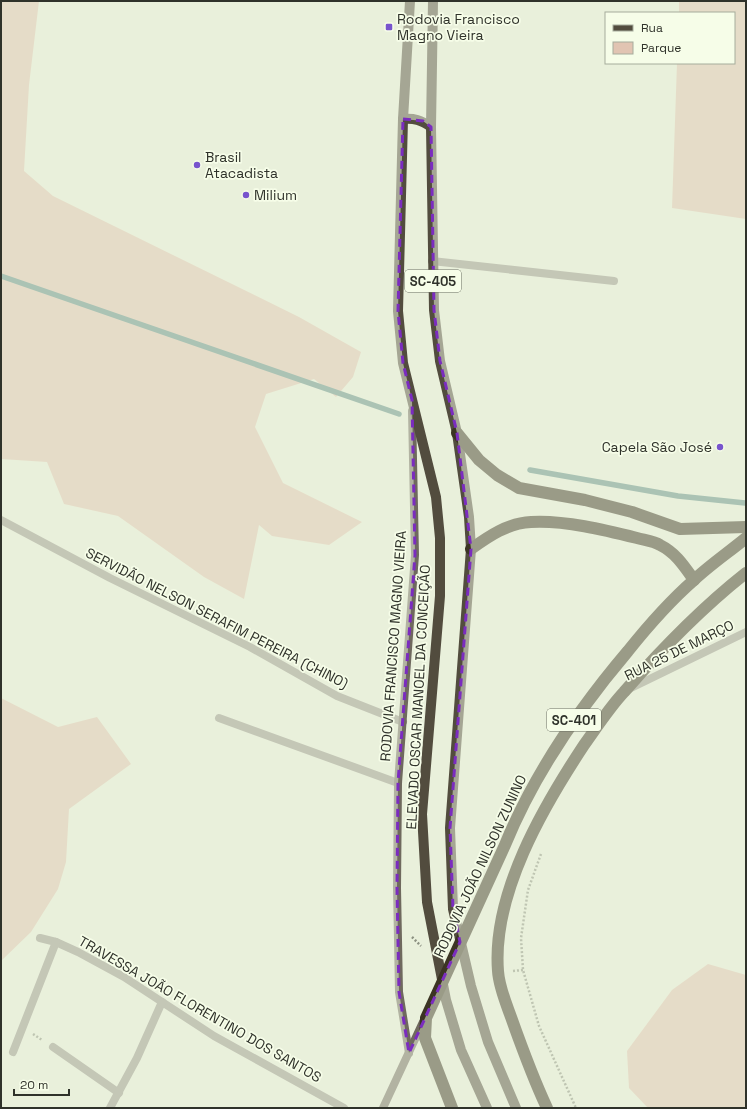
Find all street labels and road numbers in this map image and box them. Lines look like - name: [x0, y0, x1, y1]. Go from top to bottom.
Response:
- road number: SC-405: [405, 270, 461, 292]
- street label: RODOVIA FRANCISCO MAGNO VIEIRA: [376, 530, 410, 762]
- street label: SERVIDÃO NELSON SERAFIM PEREIRA (CHINO): [83, 544, 351, 692]
- street label: ELEVADO OSCAR MANOEL DA CONCEIÇÃO: [402, 564, 434, 830]
- street label: RUA 25 DE MARÇO: [621, 616, 737, 684]
- road number: SC-401: [547, 709, 601, 731]
- street label: RODOVIA JOÃO NILSON ZUNINO: [430, 772, 530, 960]
- street label: TRAVESSA JOÃO FLORENTINO DOS SANTOS: [75, 932, 325, 1086]

